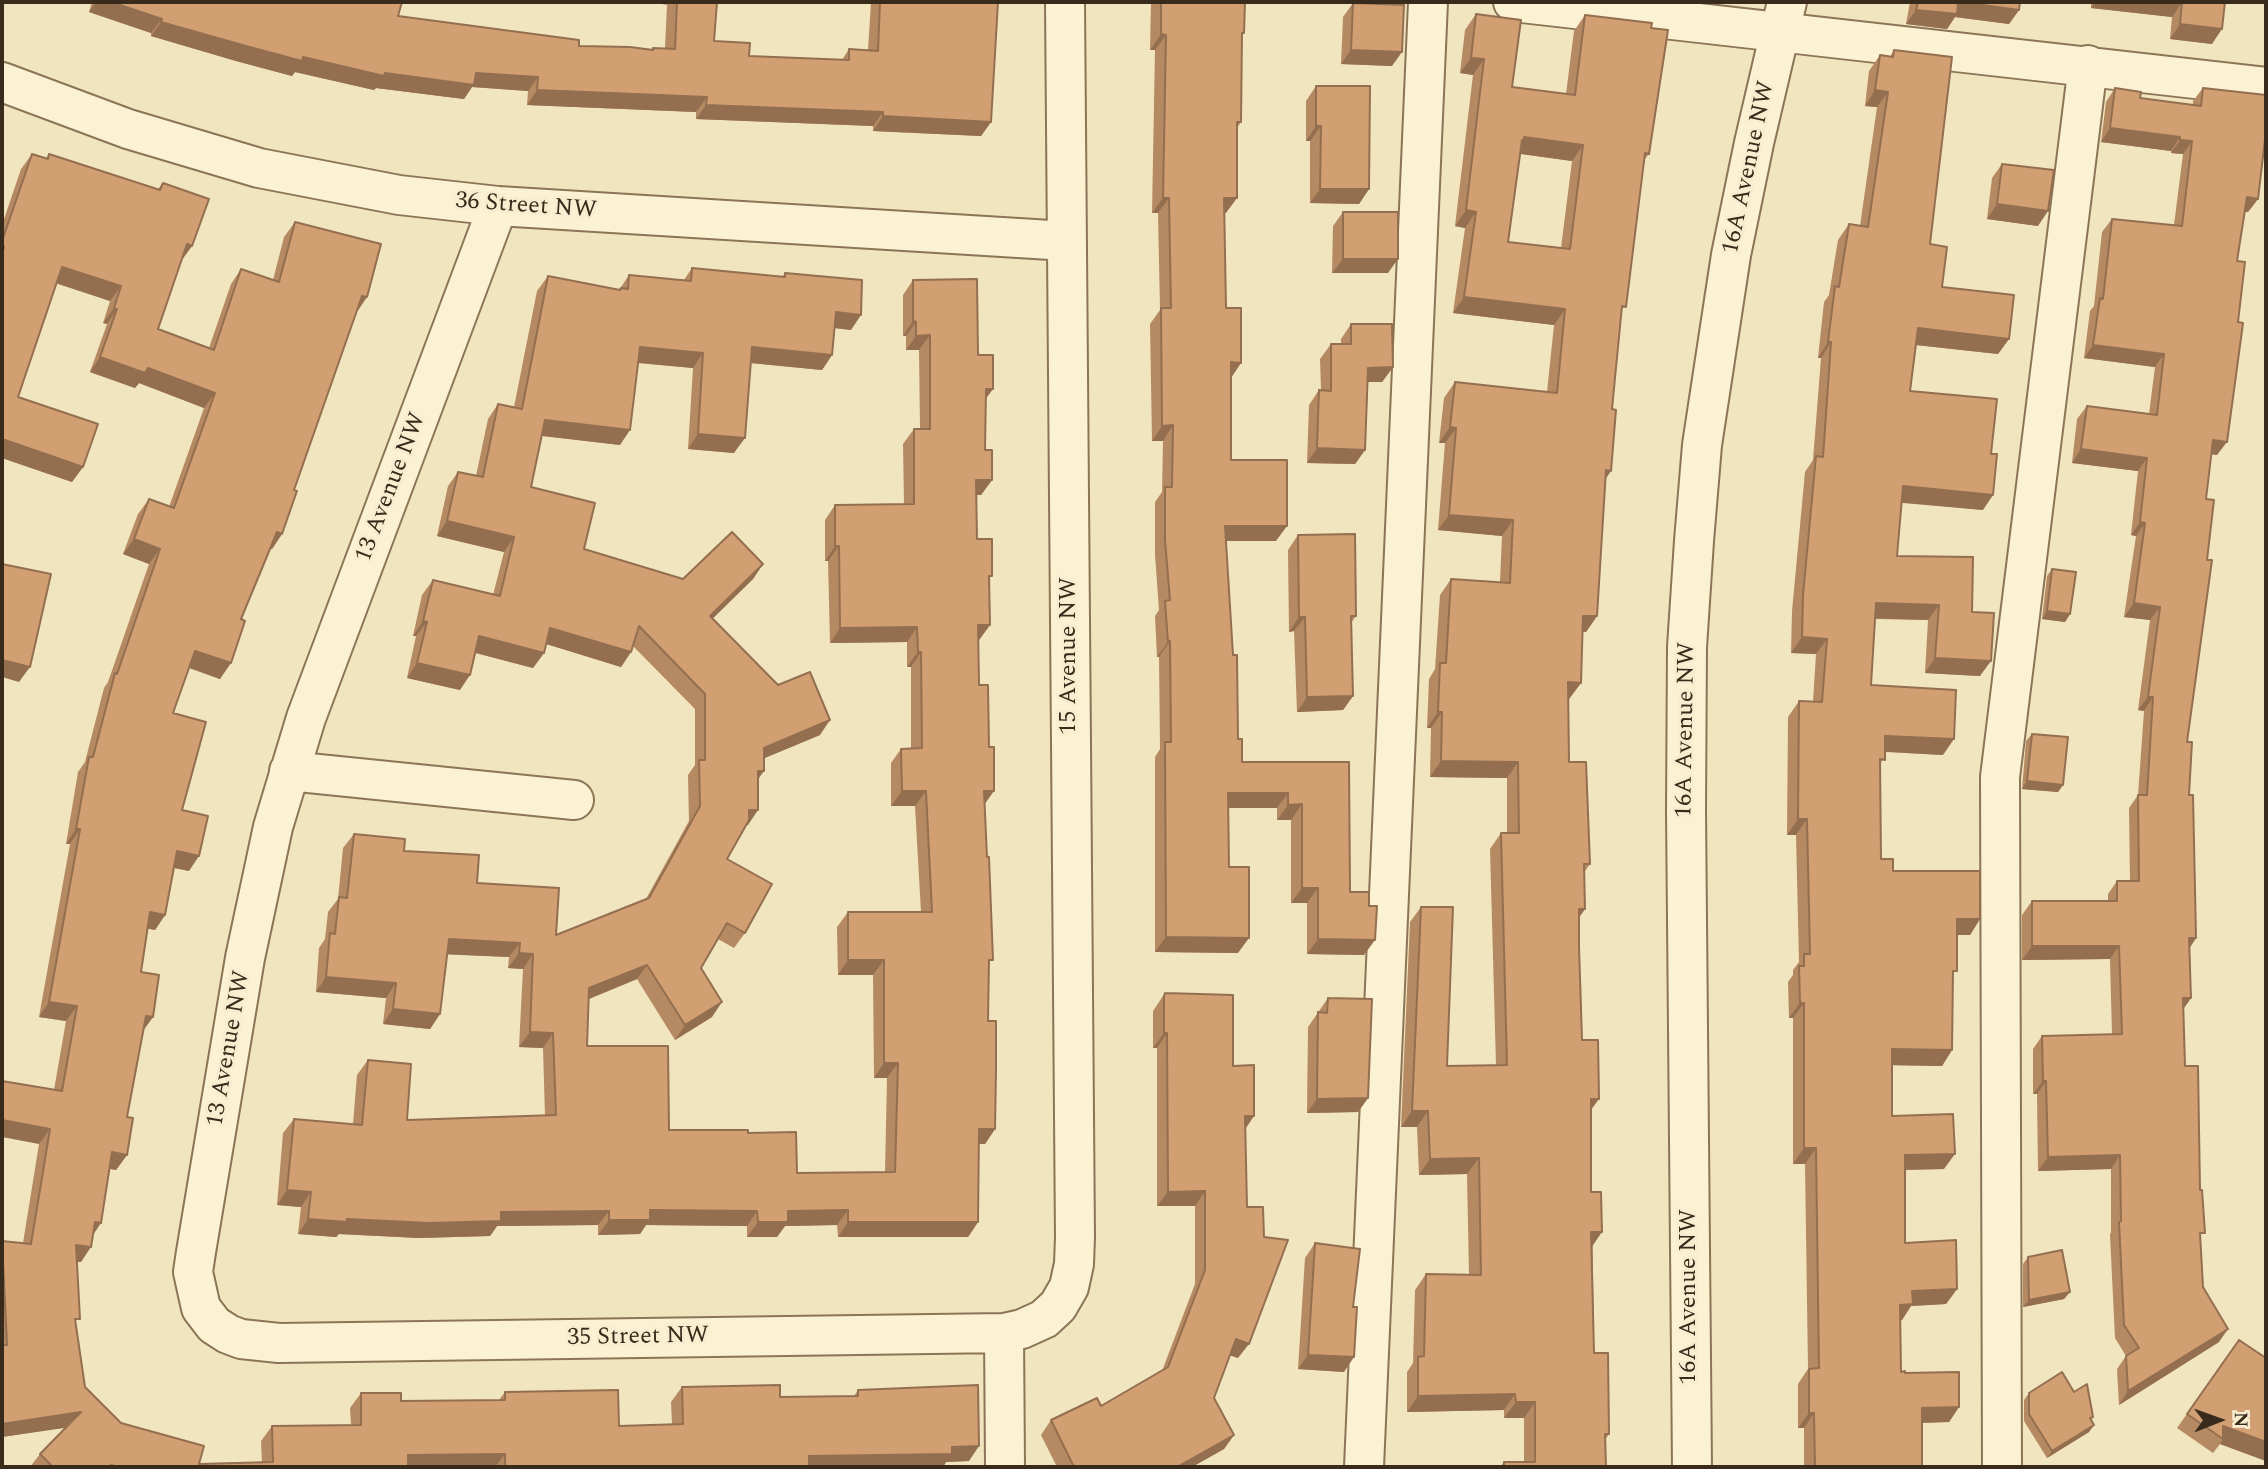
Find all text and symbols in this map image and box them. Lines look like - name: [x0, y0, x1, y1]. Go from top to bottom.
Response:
- street label: 16A Avenue NW: [1718, 79, 1782, 257]
- street label: 36 Street NW: [454, 188, 598, 226]
- street label: 13 Avenue NW: [350, 409, 434, 567]
- street label: 15 Avenue NW: [1056, 577, 1084, 735]
- street label: 16A Avenue NW: [1671, 642, 1703, 818]
- street label: 13 Avenue NW: [202, 969, 258, 1129]
- street label: 16A Avenue NW: [1676, 1209, 1704, 1385]
- street label: 35 Street NW: [567, 1322, 709, 1354]
- north arrow: [2184, 1385, 2254, 1455]
- text: N: [2226, 1412, 2255, 1428]

